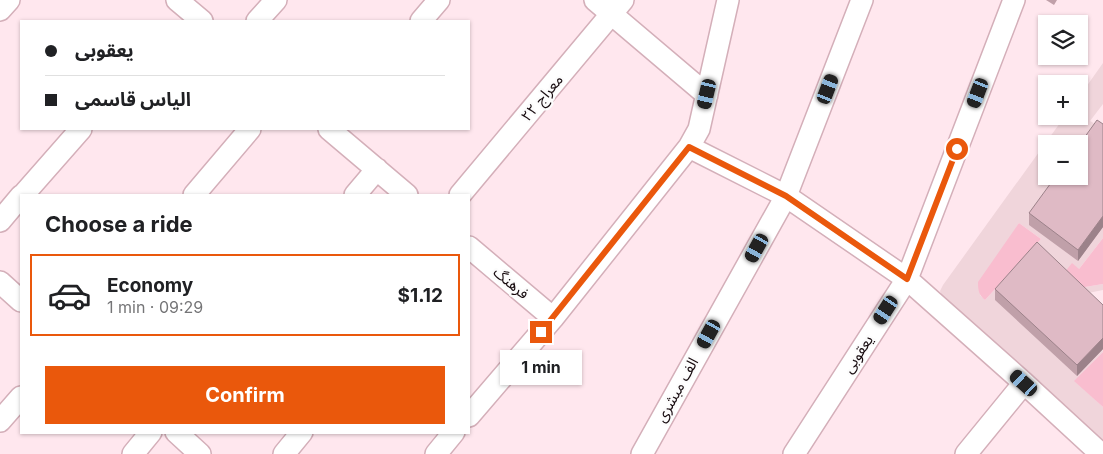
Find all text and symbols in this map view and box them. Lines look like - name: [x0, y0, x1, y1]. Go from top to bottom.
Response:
- map controls: [1038, 15, 1088, 185]
- button: layers: [1038, 15, 1088, 65]
- text: یعقوبی: [75, 39, 134, 62]
- street label: معراج ۲۲: [516, 70, 569, 127]
- car: [815, 72, 840, 106]
- button: +: [1038, 75, 1088, 125]
- car: [965, 76, 990, 110]
- car: [696, 78, 717, 110]
- text: الیاس قاسمی: [75, 88, 191, 111]
- button: −: [1038, 135, 1088, 185]
- route start: [946, 138, 968, 160]
- text: Choose a ride: [45, 211, 193, 237]
- car: [743, 231, 770, 265]
- street label: فرهنگ: [490, 262, 533, 303]
- icon: car: [47, 273, 92, 318]
- text: Economy: [107, 274, 193, 297]
- text: $1.12: [398, 284, 443, 307]
- car: [871, 293, 900, 327]
- text: 1 min · 09:29: [107, 297, 203, 317]
- car: [695, 317, 722, 351]
- route end: [530, 321, 552, 343]
- street label: یعقوبی: [838, 331, 877, 376]
- callout: 1 min: [500, 350, 582, 384]
- street label: الف مبشری: [651, 354, 702, 426]
- text: 1 min: [521, 357, 561, 377]
- button: Confirm: [45, 366, 445, 424]
- car: [1007, 367, 1040, 399]

